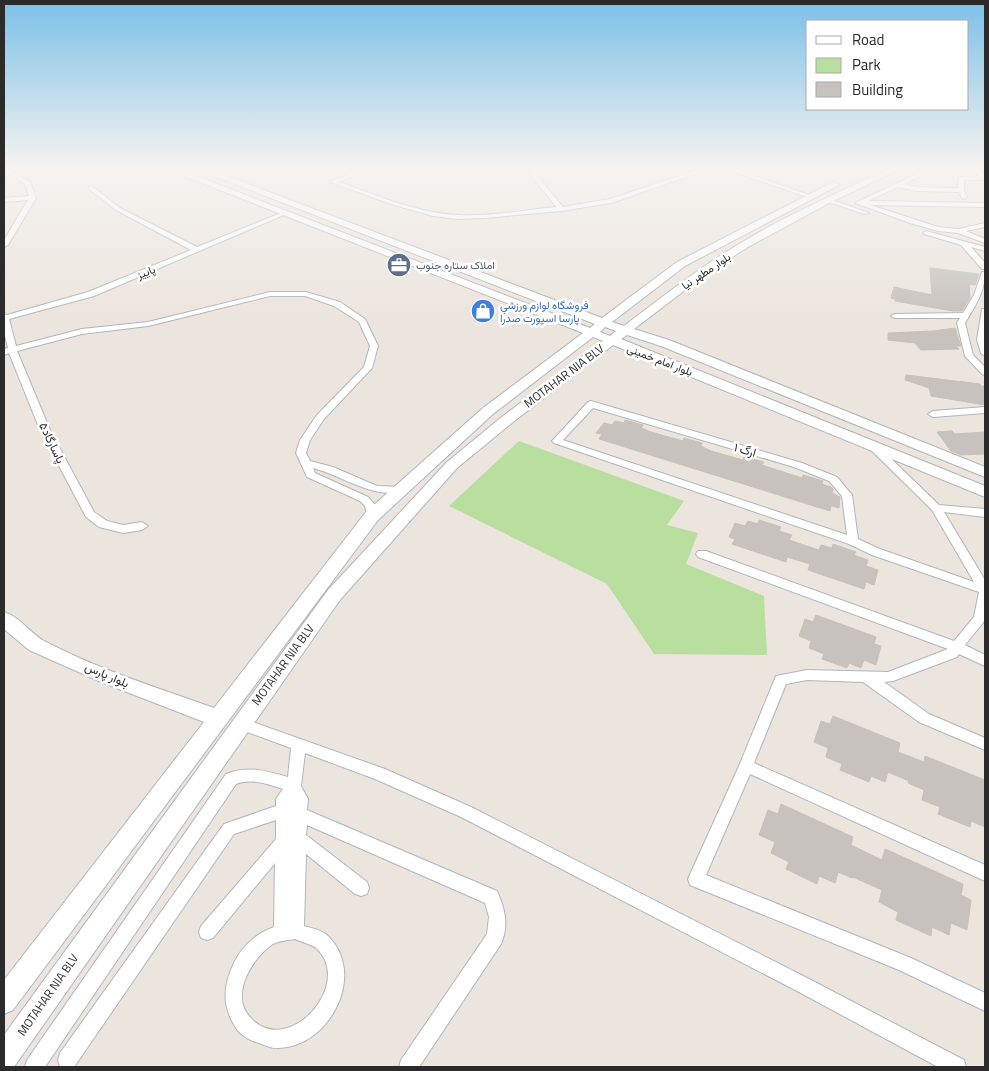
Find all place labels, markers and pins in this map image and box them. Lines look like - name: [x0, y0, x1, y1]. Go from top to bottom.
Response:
- office icon: املاک ستاره جنوب: [386, 252, 412, 278]
- place label: املاک ستاره جنوب: [416, 257, 495, 273]
- place label: فروشگاه لوازم ورزشي پارسا اسپورت صدرا: [500, 297, 588, 326]
- shop icon: فروشگاه لوازم ورزشي پارسا اسپورت صدرا: [470, 298, 496, 324]

